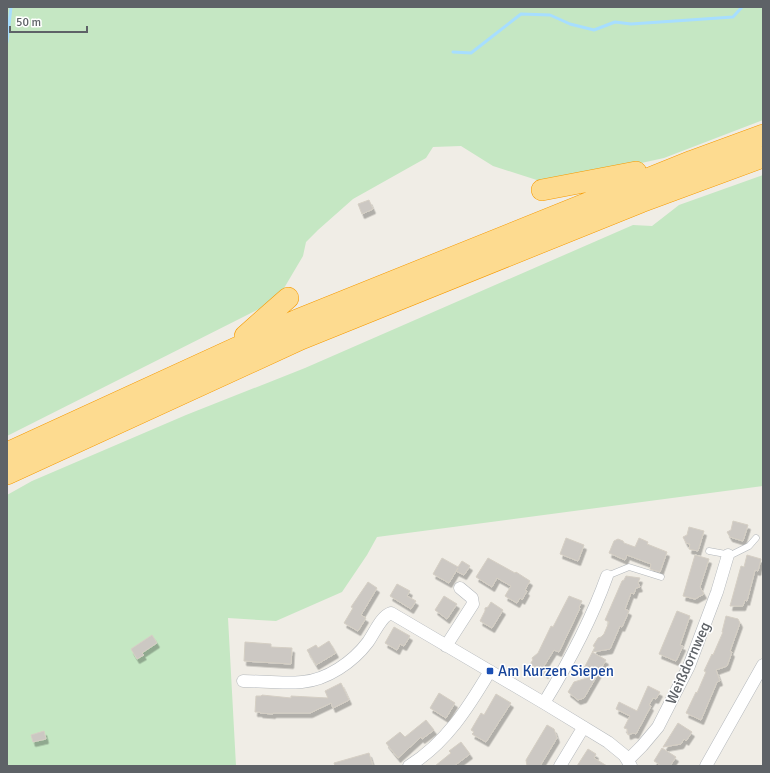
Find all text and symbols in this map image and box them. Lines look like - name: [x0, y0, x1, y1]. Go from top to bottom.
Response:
- scale bar: [10, 8, 87, 34]
- text: 50 m: [16, 15, 41, 30]
- street label: Weißdornweg: [662, 619, 714, 707]
- place label: Am Kurzen Siepen: [498, 662, 614, 680]
- marker: Am Kurzen Siepen: [485, 666, 495, 676]

